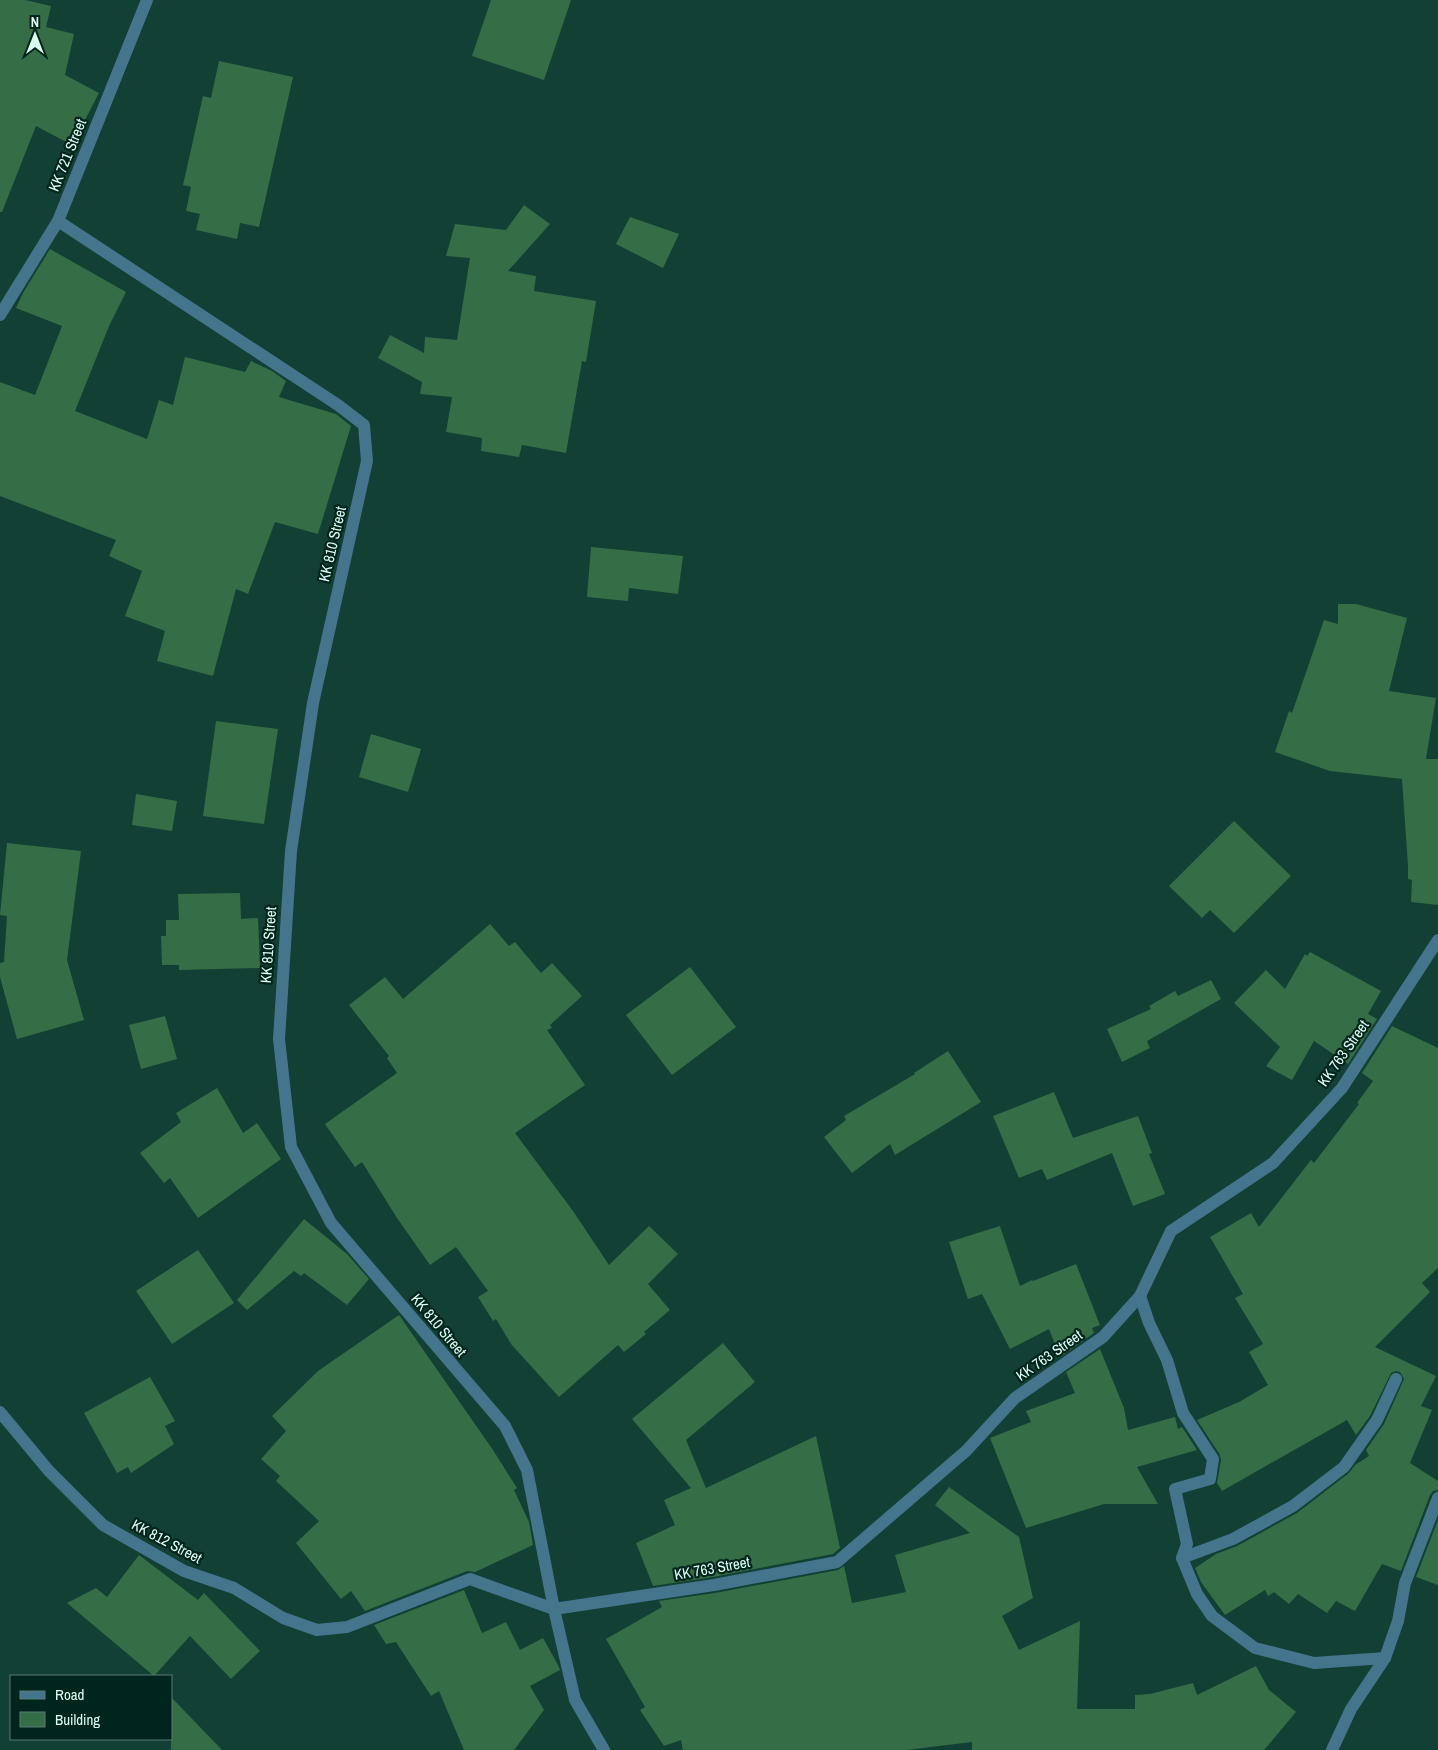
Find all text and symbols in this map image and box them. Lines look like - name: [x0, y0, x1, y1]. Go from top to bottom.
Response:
- north arrow: [10, 10, 60, 60]
- text: N: [31, 13, 39, 31]
- street label: KK 721 Street: [43, 115, 91, 194]
- street label: KK 810 Street: [313, 504, 351, 584]
- street label: KK 810 Street: [255, 905, 281, 984]
- street label: KK 763 Street: [1312, 1015, 1374, 1090]
- street label: KK 810 Street: [406, 1289, 472, 1362]
- street label: KK 763 Street: [1012, 1324, 1087, 1386]
- street label: KK 812 Street: [128, 1514, 206, 1569]
- street label: KK 763 Street: [672, 1551, 752, 1585]
- legend: [10, 1675, 172, 1740]
- text: Road: [55, 1684, 84, 1705]
- text: Building: [55, 1709, 100, 1730]

